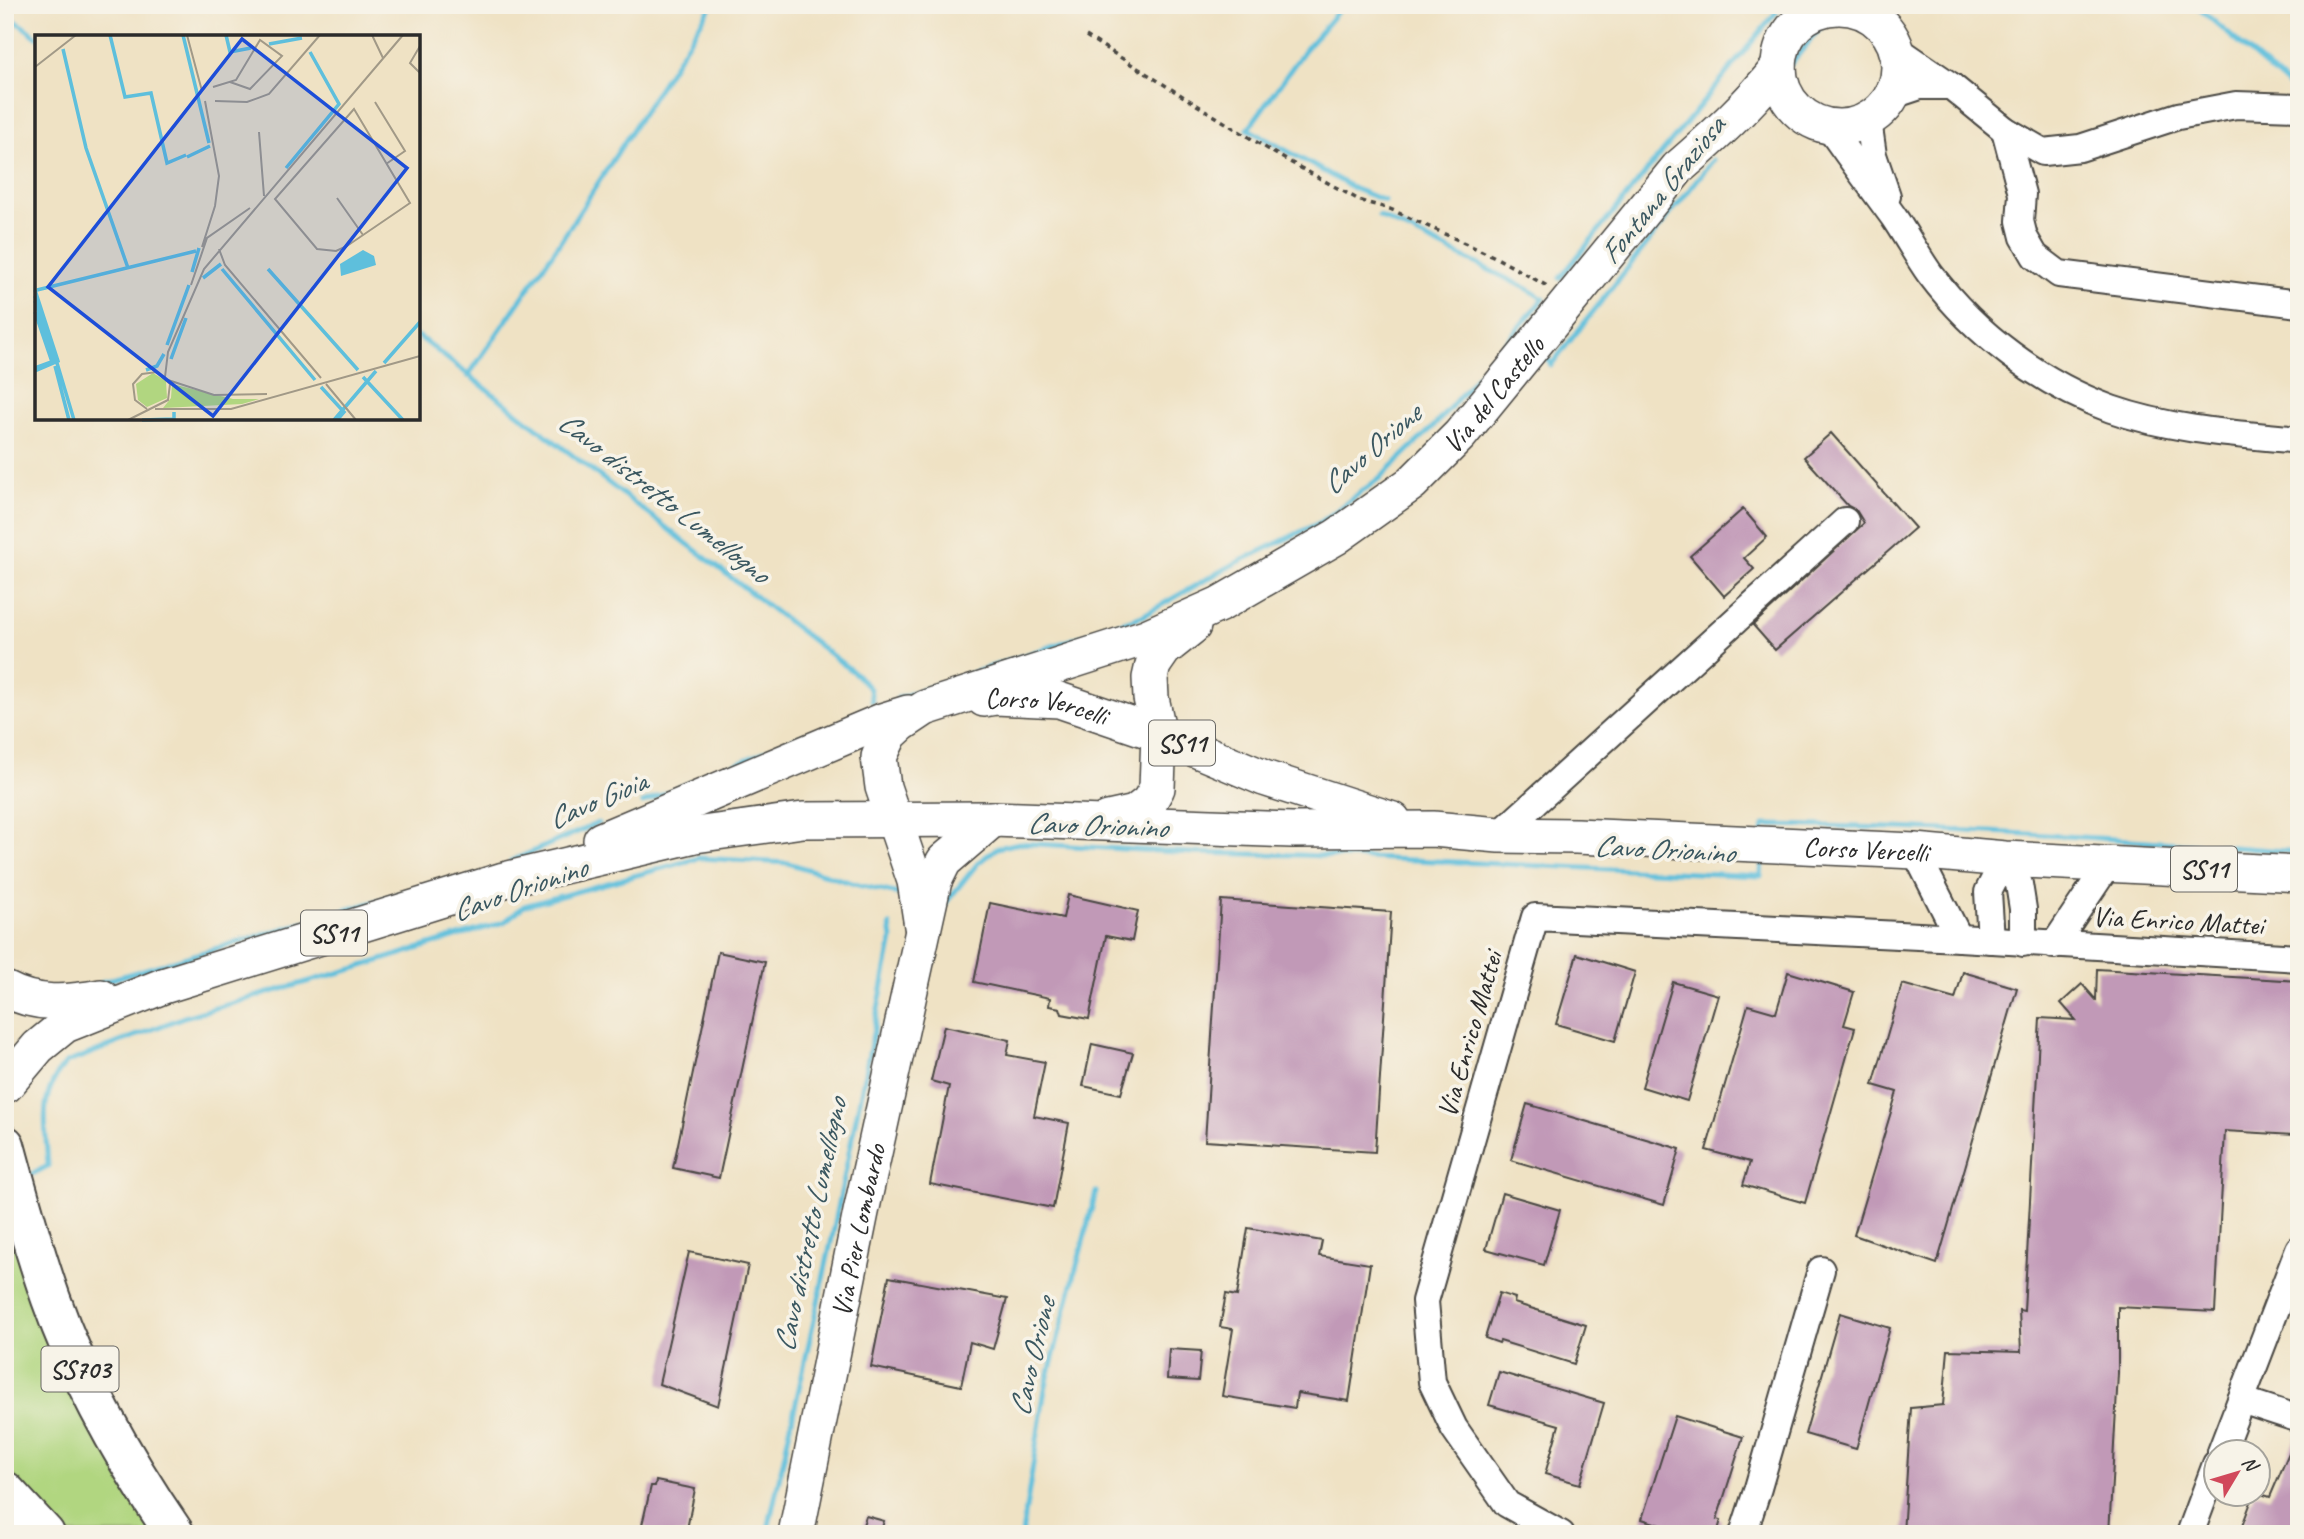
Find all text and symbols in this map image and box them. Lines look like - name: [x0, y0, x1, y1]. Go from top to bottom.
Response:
- inset map: [35, 35, 420, 420]
- water label: Fontana Graziosa: [1591, 106, 1735, 272]
- street label: Via del Castello: [1435, 327, 1553, 461]
- water label: Cavo Orione: [1313, 393, 1432, 503]
- water label: Cavo distretto Lumellogno: [551, 403, 780, 593]
- street label: Corso Vercelli: [982, 680, 1116, 734]
- road number: SS11: [1149, 720, 1215, 765]
- water label: Cavo Gioia: [542, 761, 655, 838]
- water label: Cavo Orionino: [1027, 804, 1171, 847]
- water label: Cavo Orionino: [1593, 826, 1738, 872]
- street label: Corso Vercelli: [1802, 829, 1934, 870]
- road number: SS11: [2171, 846, 2237, 891]
- water label: Cavo Orionino: [447, 847, 594, 930]
- street label: Via Enrico Mattei: [2092, 899, 2268, 943]
- road number: SS11: [301, 910, 367, 956]
- street label: Via Enrico Mattei: [1429, 943, 1511, 1121]
- water label: Cavo distretto Lumellogno: [765, 1092, 856, 1355]
- street label: Via Pier Lombardo: [823, 1139, 894, 1320]
- water label: Cavo Orione: [1000, 1290, 1065, 1420]
- road number: SS703: [42, 1346, 119, 1392]
- north arrow: [2202, 1438, 2272, 1508]
- text: N: [2237, 1451, 2265, 1478]

